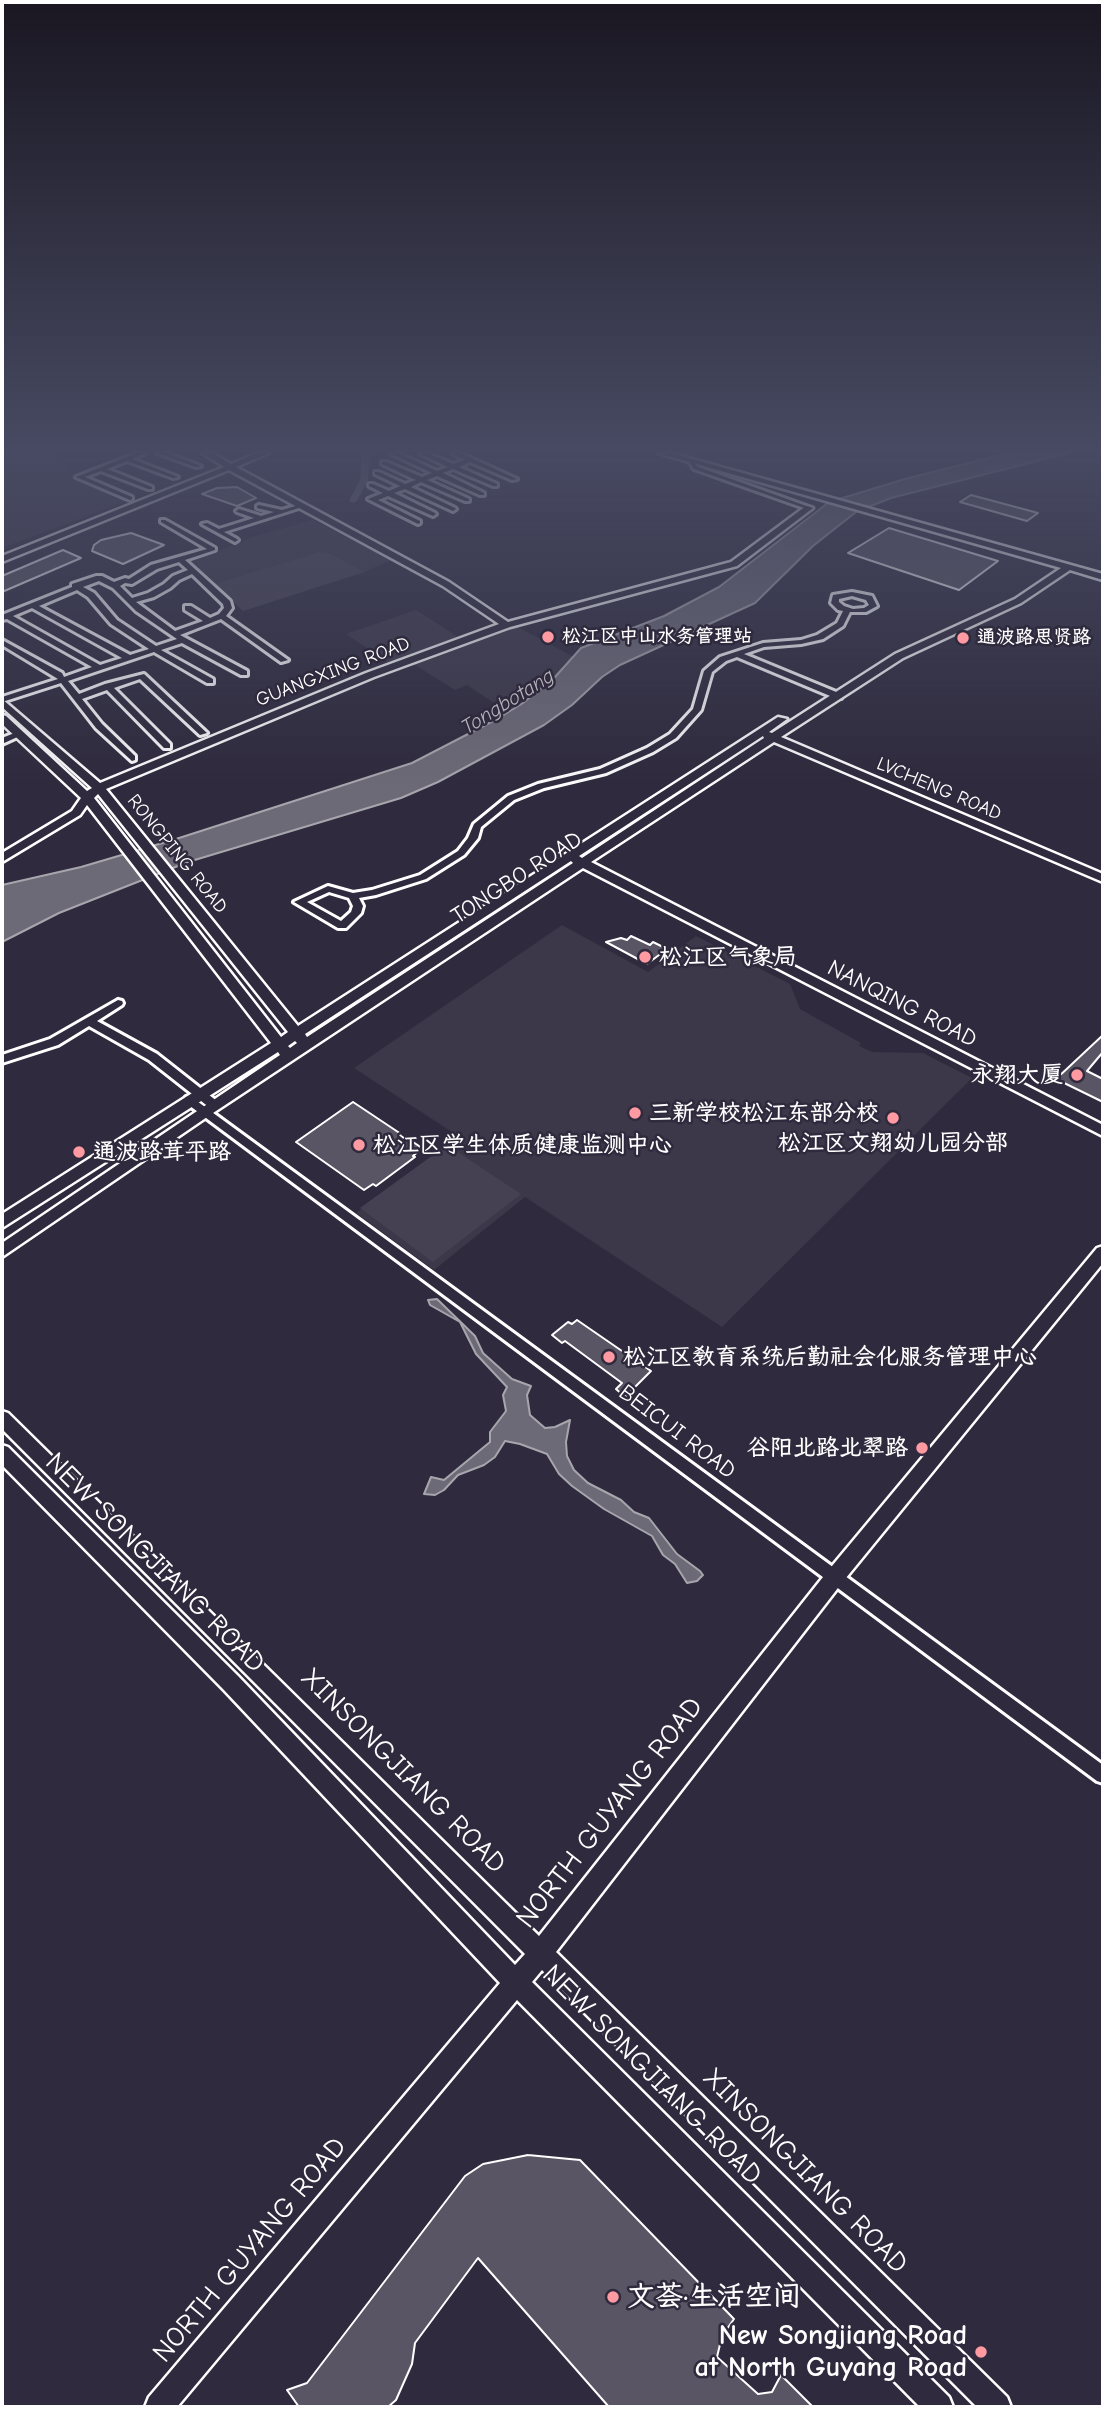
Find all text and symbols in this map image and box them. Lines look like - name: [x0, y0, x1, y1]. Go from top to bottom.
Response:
- place label: 松江区中山水务管理站: [562, 626, 752, 648]
- place label: 通波路思贤路: [977, 627, 1091, 649]
- marker: 松江区中山水务管理站: [540, 629, 556, 645]
- marker: 通波路思贤路: [955, 630, 971, 646]
- street label: GUANGXING ROAD: [253, 632, 413, 712]
- water label: Tongbotang: [457, 663, 559, 741]
- street label: LVCHENG ROAD: [873, 752, 1005, 826]
- street label: RONGPING ROAD: [122, 790, 232, 918]
- street label: TONGBO ROAD: [447, 826, 587, 930]
- place label: 松江区气象局: [659, 943, 797, 971]
- marker: 松江区气象局: [637, 949, 653, 965]
- street label: NANQING ROAD: [823, 955, 981, 1053]
- place label: 永翔大厦: [971, 1061, 1063, 1089]
- marker: 永翔大厦: [1069, 1067, 1085, 1083]
- place label: 三新学校松江东部分校: [649, 1099, 879, 1127]
- marker: 三新学校松江东部分校: [627, 1105, 643, 1121]
- marker: 松江区文翔幼儿园分部: [885, 1110, 901, 1126]
- place label: 松江区文翔幼儿园分部: [778, 1129, 1008, 1157]
- place label: 松江区学生体质健康监测中心: [373, 1131, 672, 1159]
- marker: 松江区学生体质健康监测中心: [351, 1137, 367, 1153]
- place label: 通波路茸平路: [93, 1138, 231, 1166]
- marker: 通波路茸平路: [71, 1144, 87, 1160]
- place label: 松江区教育系统后勤社会化服务管理中心: [623, 1343, 1037, 1371]
- marker: 松江区教育系统后勤社会化服务管理中心: [601, 1349, 617, 1365]
- street label: BEICUI ROAD: [613, 1379, 741, 1485]
- place label: 谷阳北路北翠路: [747, 1434, 908, 1462]
- marker: 谷阳北路北翠路: [914, 1440, 930, 1456]
- street label: NEW SONGJIANG ROAD: [38, 1446, 272, 1680]
- street label: XINSONGJIANG ROAD: [293, 1661, 513, 1881]
- street label: NORTH GUYANG ROAD: [510, 1691, 710, 1935]
- street label: NEW SONGJIANG ROAD: [535, 1958, 769, 2192]
- street label: XINSONGJIANG ROAD: [695, 2061, 915, 2281]
- street label: NORTH GUYANG ROAD: [146, 2131, 354, 2369]
- place label: 文荟·生活空间: [627, 2280, 801, 2314]
- marker: 文荟·生活空间: [605, 2289, 621, 2305]
- place label: New Songjiang Road at North Guyang Road: [695, 2319, 967, 2385]
- marker: New Songjiang Road at North Guyang Road: [973, 2344, 989, 2360]

